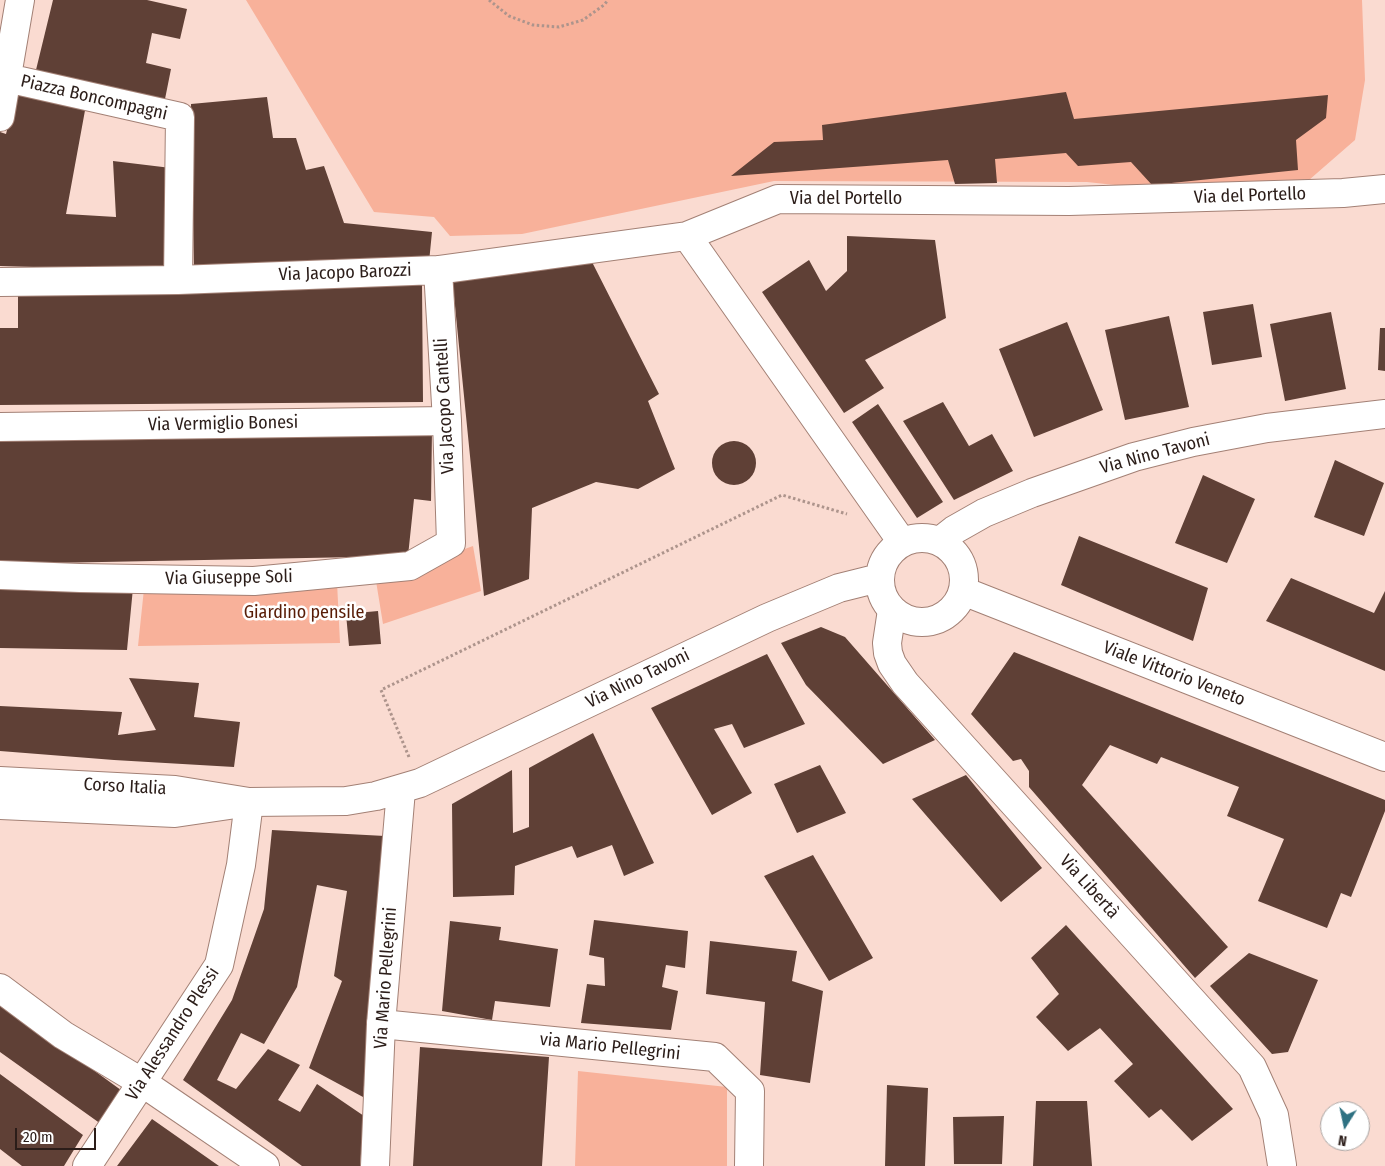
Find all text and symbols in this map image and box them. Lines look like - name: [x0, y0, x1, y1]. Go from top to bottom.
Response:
- street label: Piazza Boncompagni: [19, 71, 169, 125]
- street label: Via del Portello: [1194, 183, 1306, 209]
- street label: Via del Portello: [790, 188, 902, 210]
- street label: Via Jacopo Barozzi: [278, 260, 412, 286]
- street label: Via Jacopo Cantelli: [431, 337, 459, 475]
- street label: Via Vermiglio Bonesi: [148, 412, 298, 436]
- street label: Via Nino Tavoni: [1098, 429, 1212, 479]
- street label: Via Giuseppe Soli: [165, 566, 293, 590]
- park label: Giardino pensile: [244, 602, 364, 624]
- street label: Viale Vittorio Veneto: [1100, 637, 1248, 711]
- street label: Via Nino Tavoni: [583, 645, 693, 713]
- street label: Corso Italia: [83, 774, 167, 800]
- street label: Via Libertà: [1055, 851, 1123, 923]
- street label: Via Mario Pellegrini: [370, 906, 402, 1050]
- street label: Via Alessandro Plessi: [122, 963, 224, 1105]
- street label: via Mario Pellegrini: [539, 1029, 681, 1065]
- north arrow: [1320, 1101, 1370, 1151]
- scale bar: [18, 1118, 99, 1150]
- text: 20 m: [23, 1128, 53, 1146]
- text: N: [1337, 1131, 1348, 1149]

